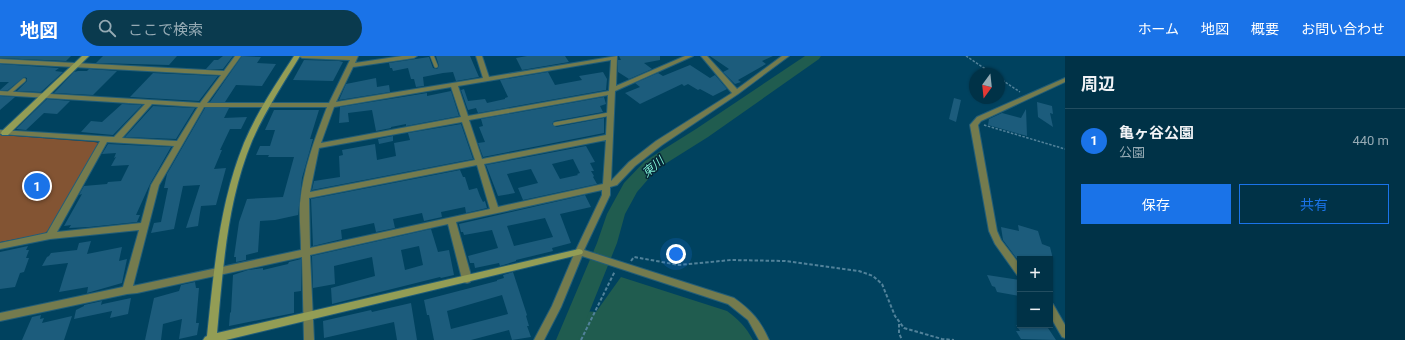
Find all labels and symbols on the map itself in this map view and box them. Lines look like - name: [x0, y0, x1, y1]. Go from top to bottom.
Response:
- north arrow: [969, 68, 1005, 104]
- water label: 東川: [639, 153, 668, 180]
- pin: 1: [24, 171, 50, 201]
- your location: [666, 244, 686, 264]

